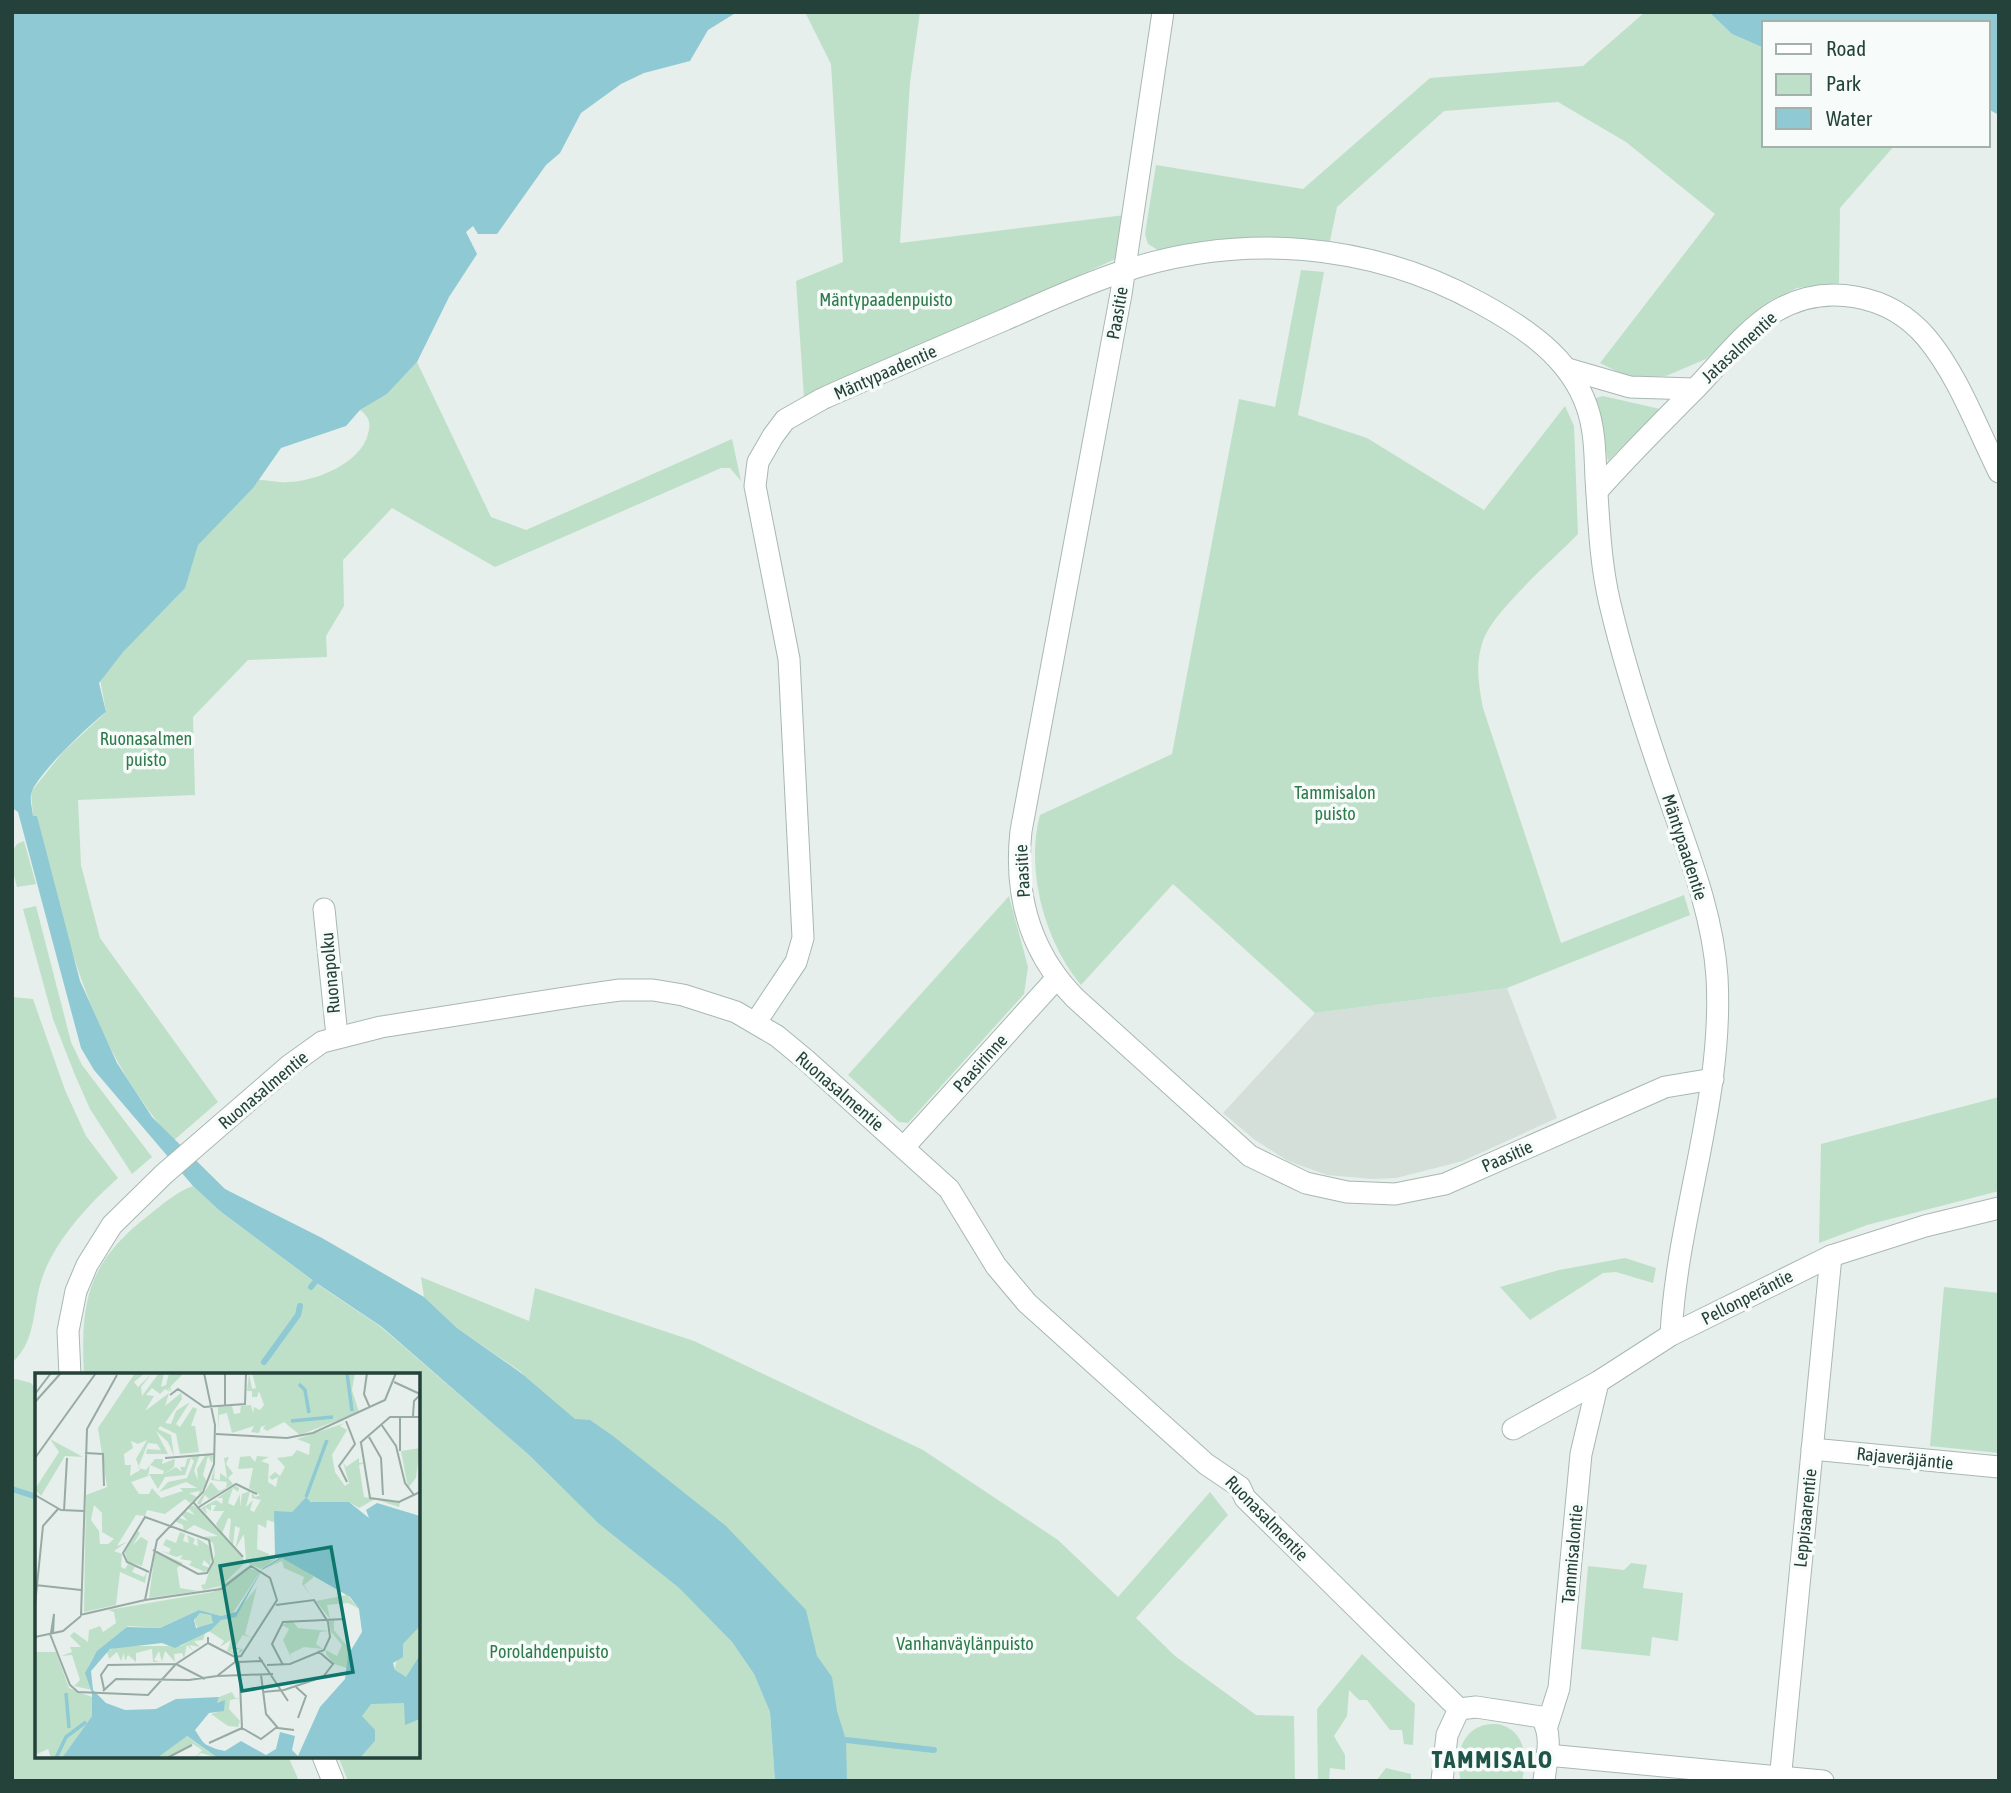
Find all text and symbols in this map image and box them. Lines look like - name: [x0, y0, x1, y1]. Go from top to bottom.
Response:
- legend: [1762, 21, 1990, 147]
- text: Road: [1826, 36, 1866, 60]
- text: Park: [1826, 71, 1861, 95]
- text: Water: [1826, 106, 1873, 130]
- street label: Paasitie: [1102, 285, 1132, 341]
- park label: Mäntypaadenpuisto: [819, 289, 953, 310]
- street label: Jatasalmentie: [1697, 307, 1781, 387]
- street label: Mäntypaadentie: [830, 340, 940, 404]
- park label: Ruonasalmen puisto: [100, 728, 192, 770]
- park label: Tammisalon puisto: [1294, 782, 1376, 824]
- street label: Mäntypaadentie: [1658, 791, 1712, 903]
- street label: Paasitie: [1010, 844, 1034, 898]
- street label: Ruonapolku: [316, 931, 344, 1015]
- street label: Paasirinne: [949, 1030, 1011, 1096]
- street label: Ruonasalmentie: [214, 1047, 312, 1133]
- street label: Ruonasalmentie: [792, 1047, 888, 1135]
- street label: Paasitie: [1478, 1136, 1536, 1176]
- street label: Pellonperäntie: [1698, 1265, 1796, 1329]
- inset map: [35, 1373, 420, 1758]
- street label: Rajaveräjäntie: [1855, 1442, 1955, 1474]
- street label: Leppisaarentie: [1789, 1468, 1821, 1568]
- street label: Ruonasalmentie: [1221, 1471, 1313, 1565]
- street label: Tammisalontie: [1557, 1504, 1587, 1604]
- park label: Vanhanväylänpuisto: [896, 1633, 1034, 1654]
- park label: Porolahdenpuisto: [489, 1641, 609, 1662]
- district label: TAMMISALO: [1432, 1746, 1554, 1773]

